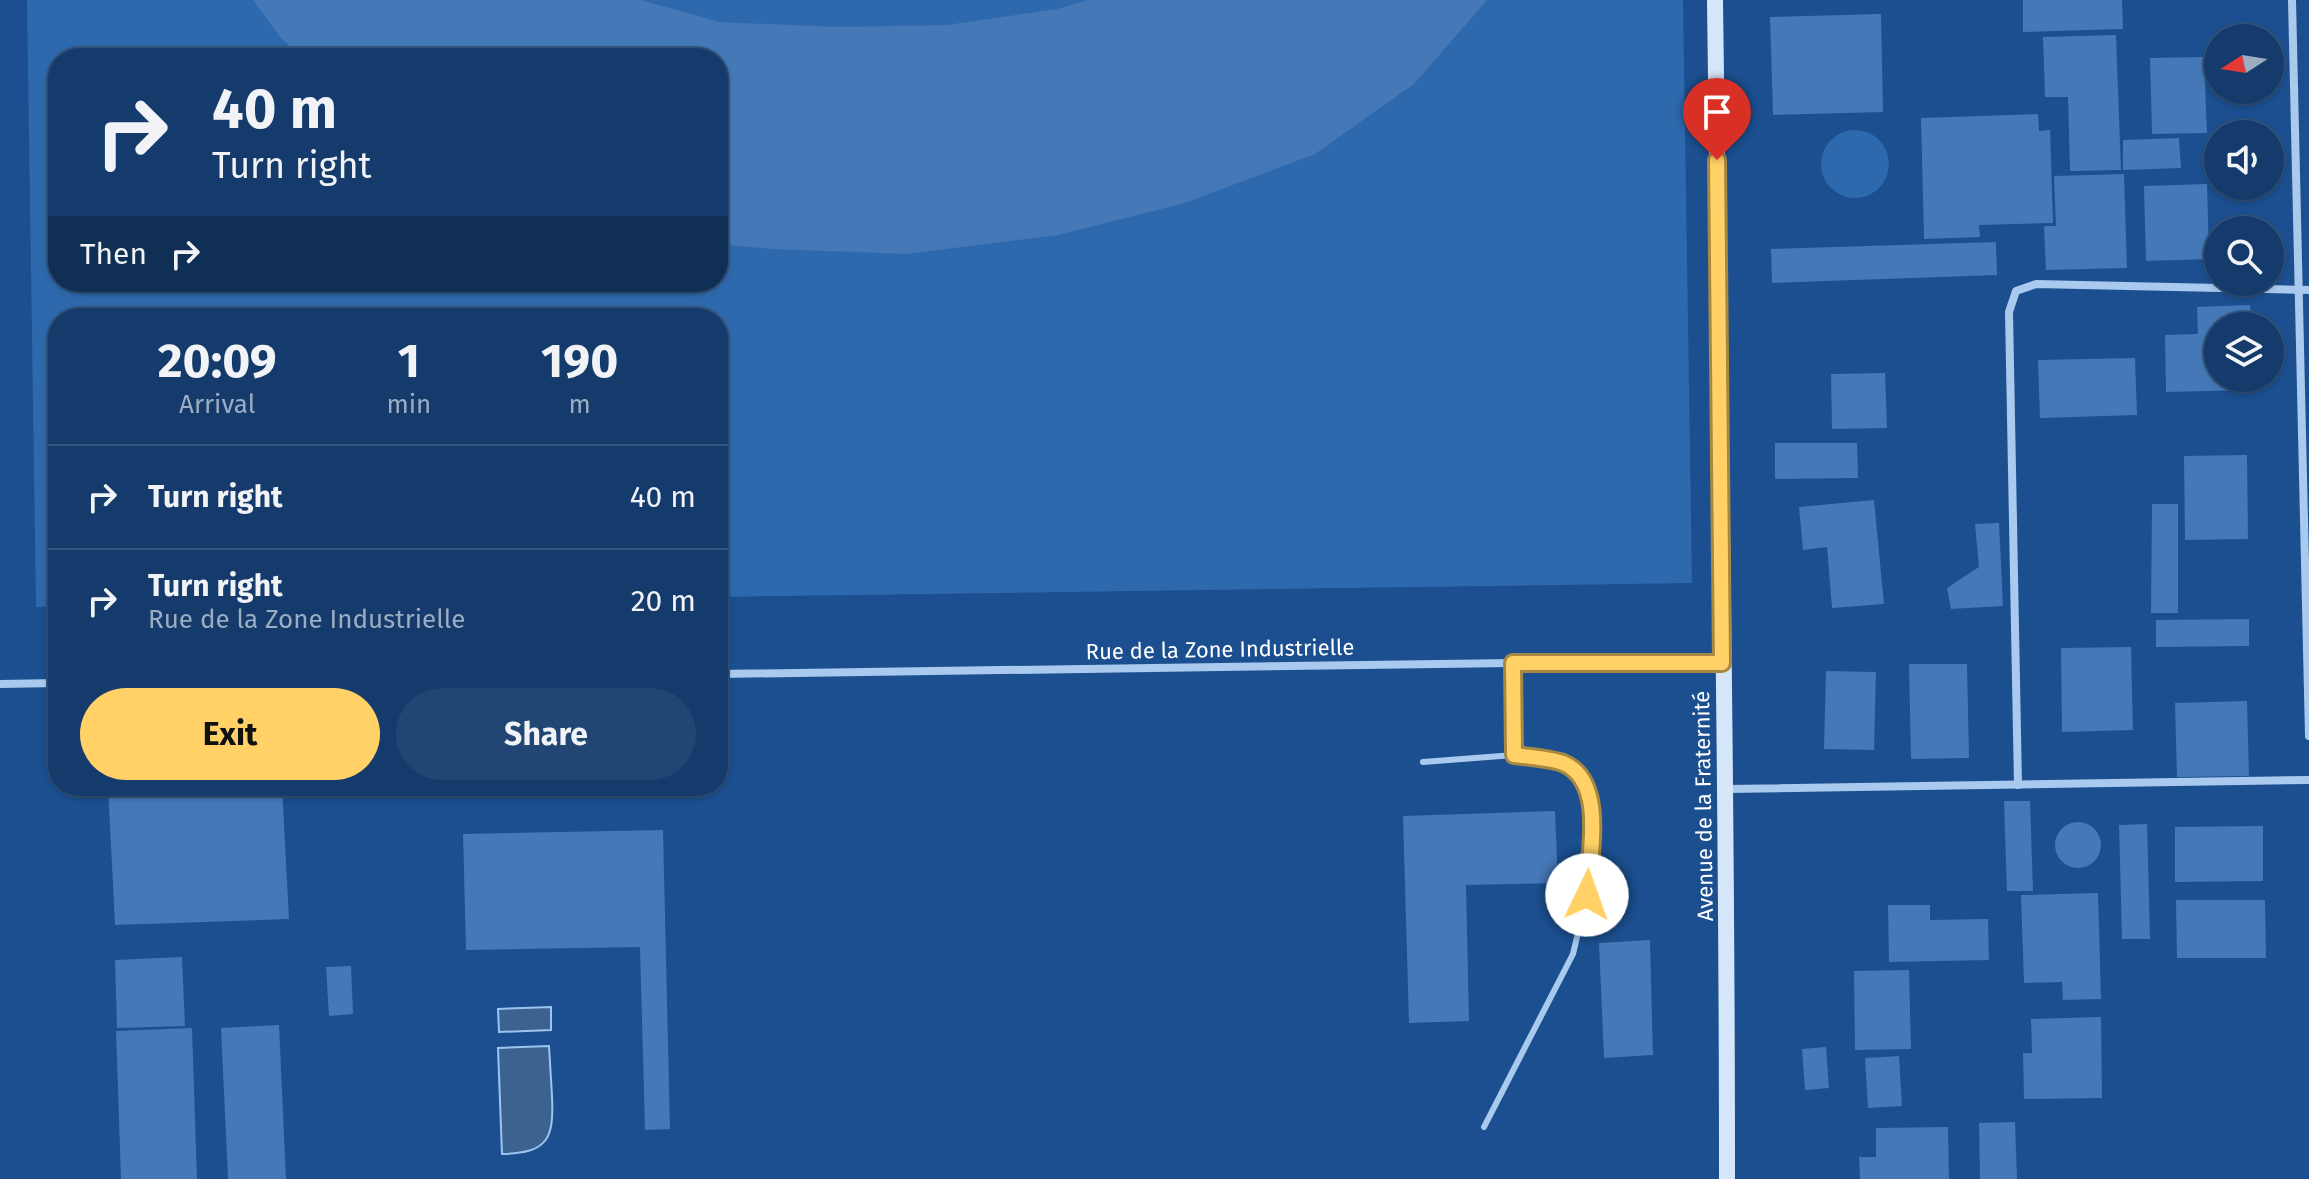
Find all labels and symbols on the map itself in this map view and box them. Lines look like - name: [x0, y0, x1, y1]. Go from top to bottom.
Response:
- north arrow: [2204, 24, 2284, 104]
- pin: [1683, 78, 1751, 160]
- street label: Rue de la Zone Industrielle: [1085, 634, 1355, 665]
- street label: Avenue de la Fraternité: [1688, 691, 1719, 921]
- position arrow: [1545, 853, 1629, 937]

